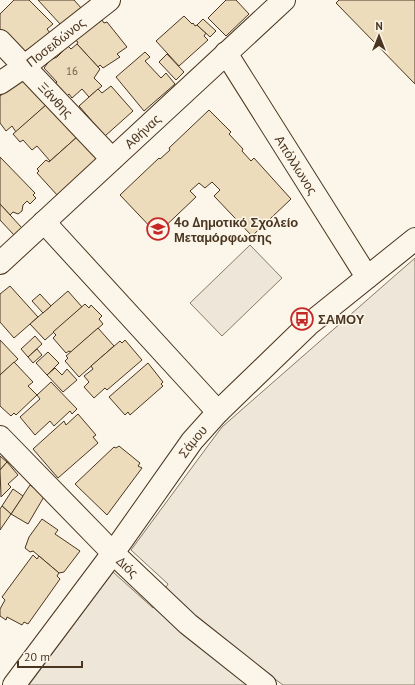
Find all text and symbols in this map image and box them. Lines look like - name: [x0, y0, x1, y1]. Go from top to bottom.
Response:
- street label: Ποσειδώνος: [22, 14, 89, 71]
- north arrow: [359, 16, 399, 56]
- text: N: [375, 19, 383, 33]
- house number: 16: [66, 64, 78, 78]
- street label: Ξάνθης: [35, 78, 77, 121]
- street label: Αθήνας: [121, 110, 164, 152]
- street label: Απόλλωνος: [271, 132, 321, 198]
- place label: 4ο Δημοτικό Σχολείο Μεταμόρφωσης: [174, 214, 298, 246]
- school or university icon: 4ο Δημοτικό Σχολείο Μεταμόρφωσης: [145, 216, 171, 242]
- bus stop icon: ΣΑΜΟΥ: [289, 306, 315, 332]
- place label: ΣΑΜΟΥ: [318, 311, 365, 328]
- street label: Σάμου: [174, 422, 211, 461]
- street label: Διός: [113, 552, 142, 581]
- scale bar: [18, 643, 82, 669]
- text: 20 m: [24, 649, 50, 664]

